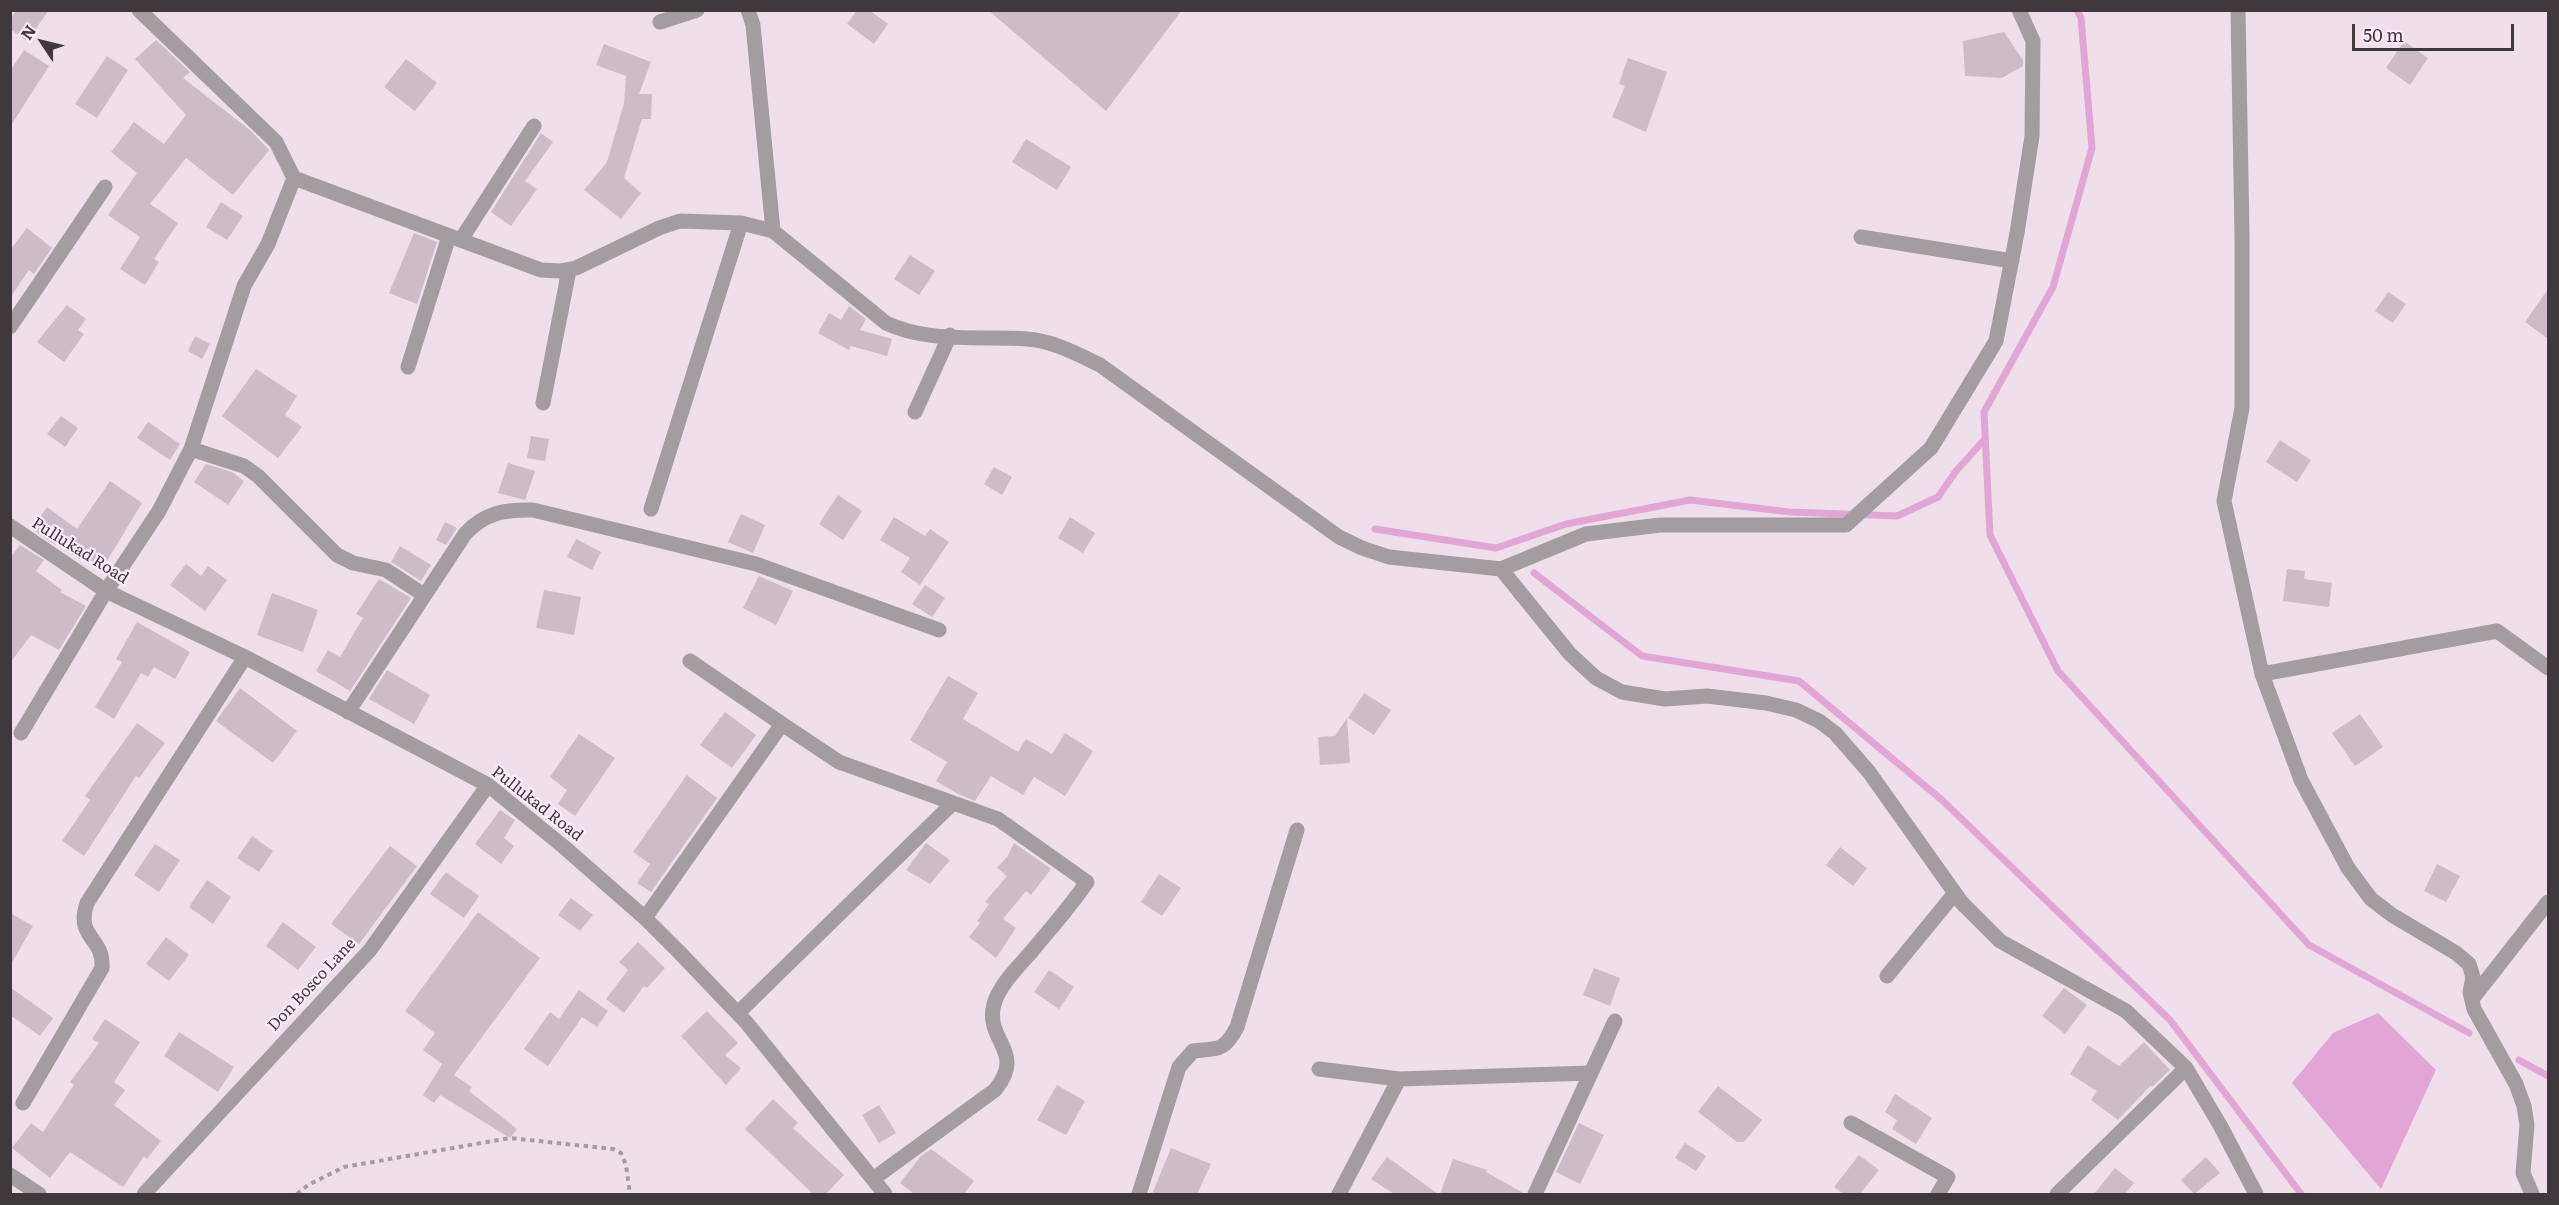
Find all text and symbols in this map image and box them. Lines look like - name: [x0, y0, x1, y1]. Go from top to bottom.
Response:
- north arrow: [12, 12, 72, 72]
- scale bar: [2355, 12, 2517, 50]
- text: N: [14, 19, 41, 44]
- text: 50 m: [2363, 21, 2404, 48]
- street label: Pullukad Road: [28, 514, 132, 588]
- street label: Pullukad Road: [488, 762, 586, 846]
- street label: Don Bosco Lane: [264, 935, 360, 1035]

